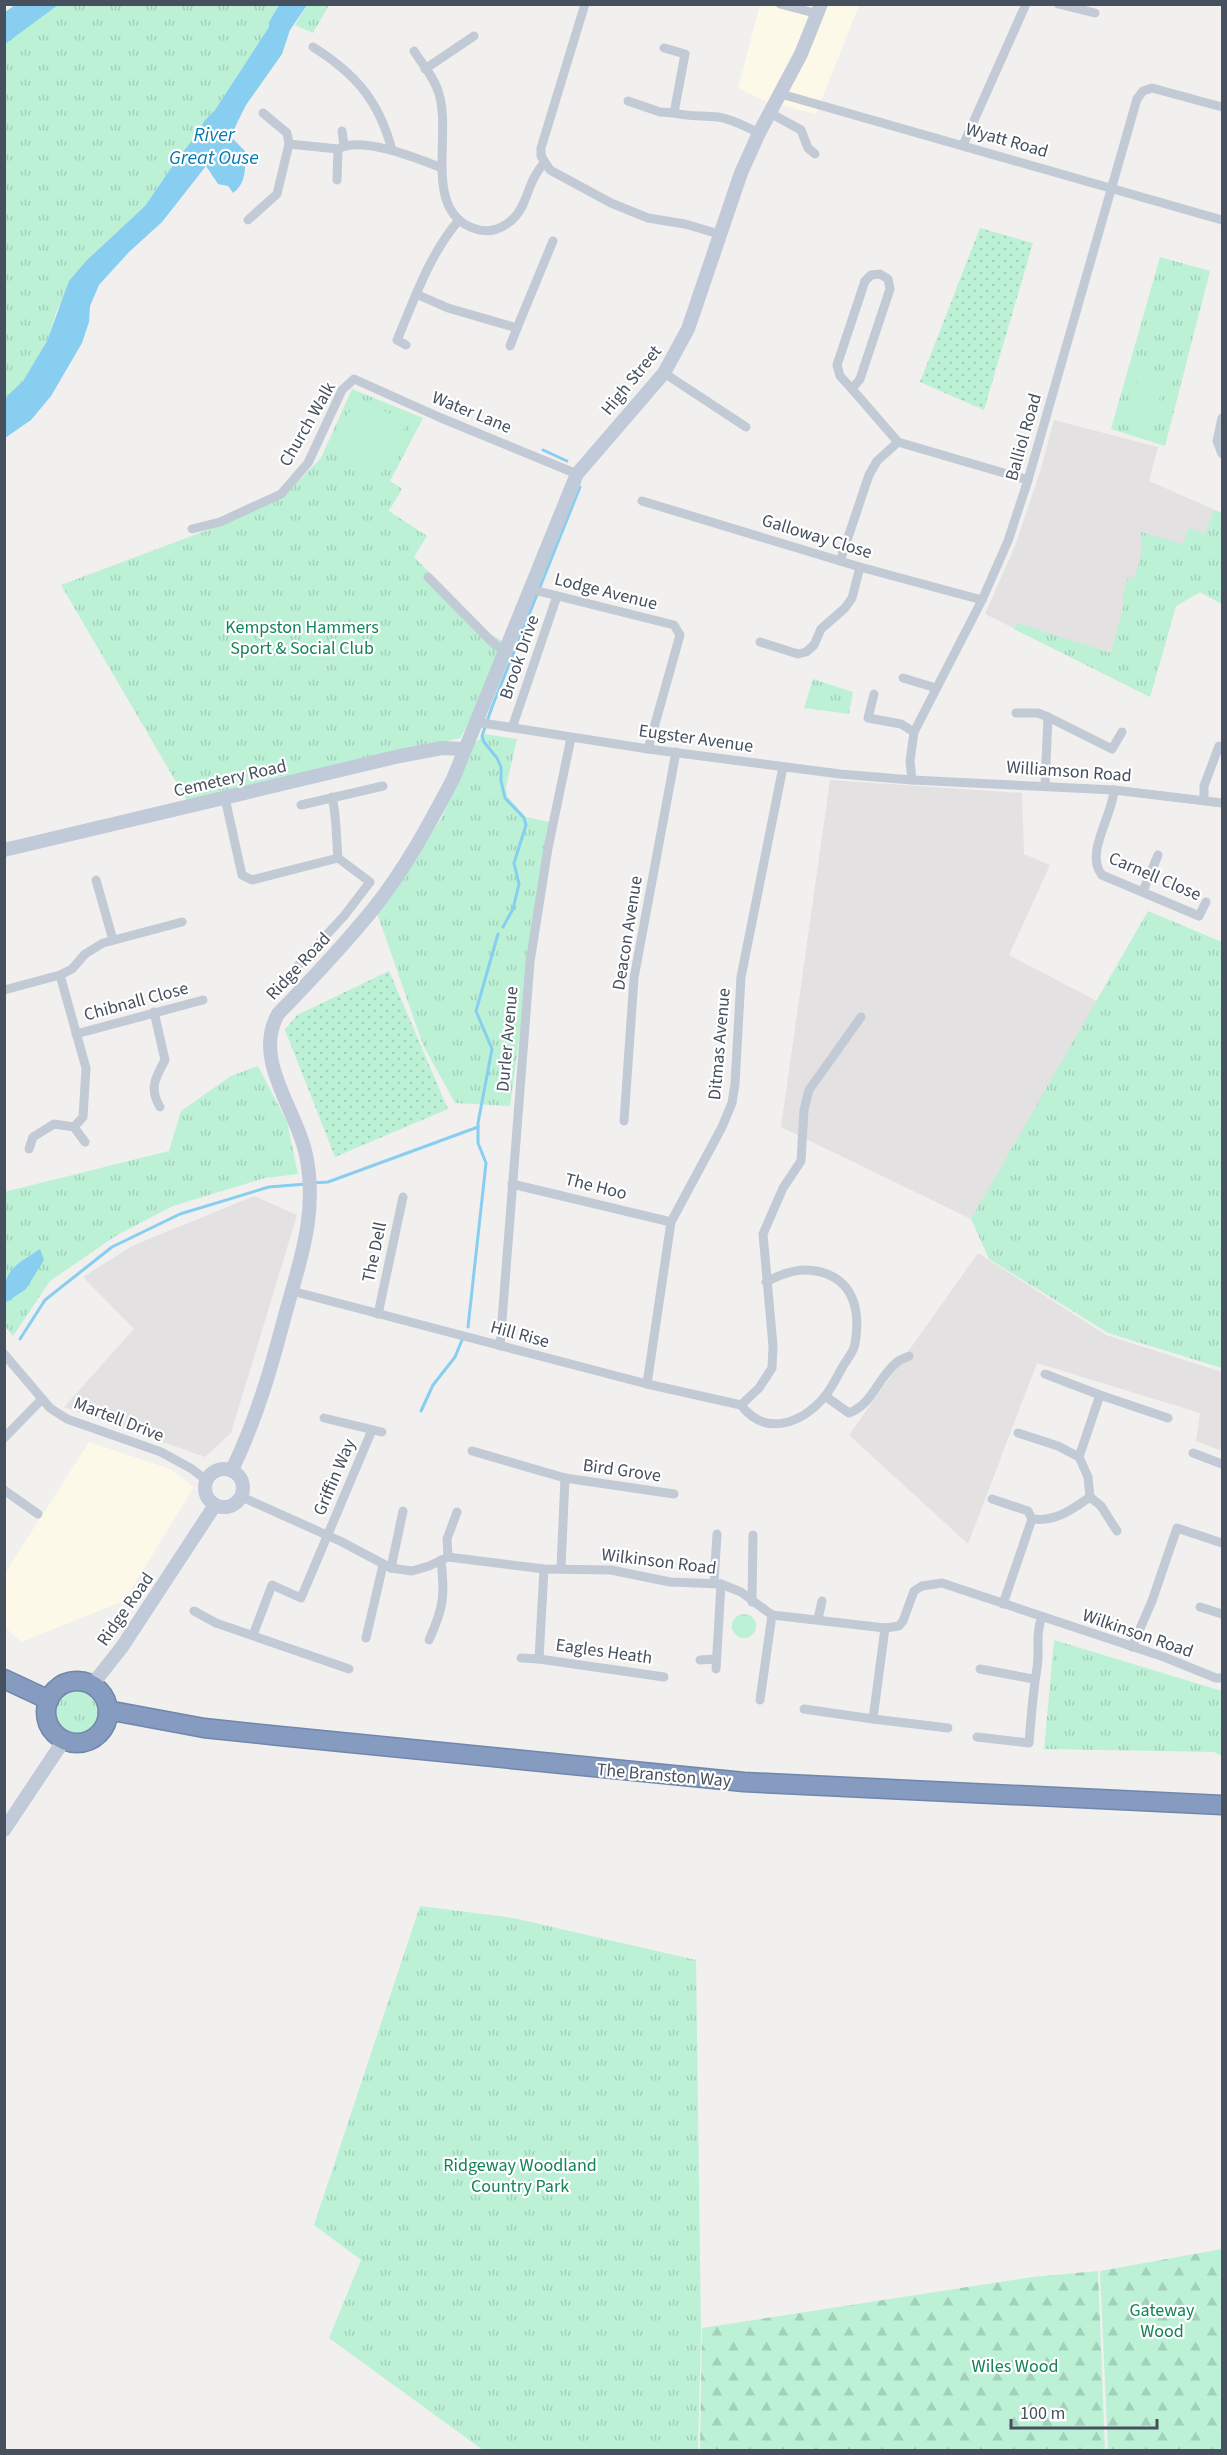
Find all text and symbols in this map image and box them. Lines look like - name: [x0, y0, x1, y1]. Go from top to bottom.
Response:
- street label: Wyatt Road: [963, 117, 1051, 164]
- water label: River Great Ouse: [169, 121, 259, 172]
- street label: High Street: [595, 340, 667, 421]
- street label: Church Walk: [273, 377, 342, 471]
- street label: Water Lane: [428, 385, 515, 440]
- street label: Balliol Road: [999, 391, 1048, 484]
- street label: Galloway Close: [759, 508, 875, 565]
- street label: Lodge Avenue: [552, 567, 660, 616]
- street label: Brook Drive: [493, 612, 546, 703]
- park label: Kempston Hammers Sport & Social Club: [225, 615, 379, 661]
- street label: Eugster Avenue: [637, 718, 755, 759]
- street label: Cemetery Road: [171, 753, 289, 804]
- street label: Williamson Road: [1005, 755, 1132, 788]
- street label: Carnell Close: [1105, 846, 1205, 907]
- street label: Deacon Avenue: [606, 874, 649, 992]
- street label: Ridge Road: [260, 927, 336, 1006]
- street label: Chibnall Close: [81, 976, 191, 1027]
- street label: Durler Avenue: [490, 985, 525, 1093]
- street label: Ditmas Avenue: [702, 987, 737, 1101]
- street label: The Hoo: [562, 1167, 630, 1206]
- street label: The Dell: [356, 1220, 393, 1285]
- street label: Hill Rise: [488, 1315, 552, 1354]
- street label: Martell Drive: [70, 1391, 168, 1448]
- street label: Griffin Way: [307, 1434, 362, 1520]
- street label: Bird Grove: [581, 1453, 663, 1488]
- street label: Wilkinson Road: [600, 1542, 718, 1581]
- street label: Ridge Road: [91, 1567, 160, 1651]
- street label: Wilkinson Road: [1079, 1603, 1197, 1664]
- street label: Eagles Heath: [554, 1632, 654, 1671]
- street label: The Branston Way: [596, 1757, 733, 1794]
- park label: Ridgeway Woodland Country Park: [443, 2153, 597, 2199]
- park label: Gateway Wood: [1129, 2298, 1195, 2344]
- park label: Wiles Wood: [972, 2354, 1058, 2379]
- scale bar: [1011, 2392, 1156, 2430]
- text: 100 m: [1020, 2401, 1065, 2426]

